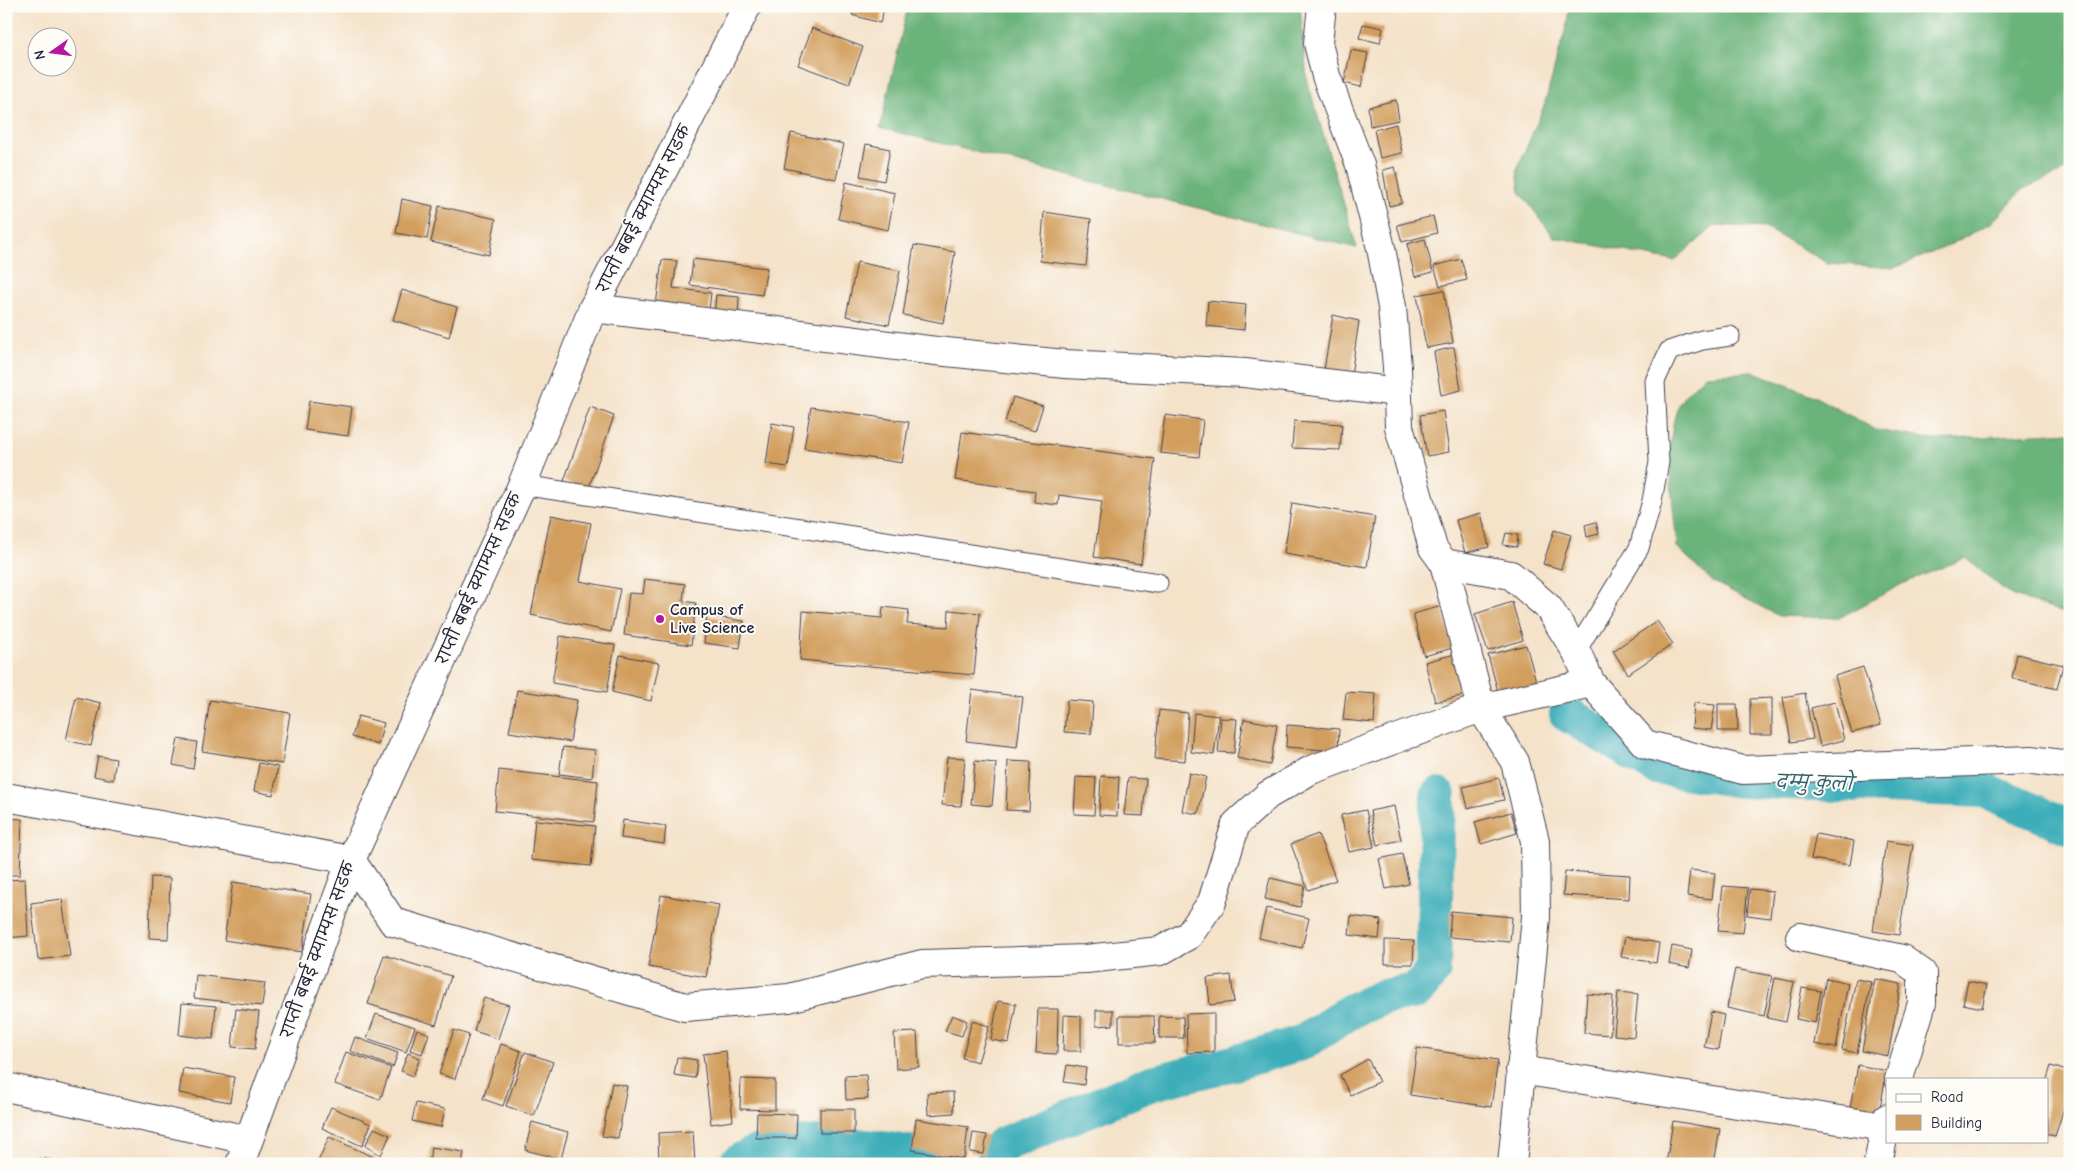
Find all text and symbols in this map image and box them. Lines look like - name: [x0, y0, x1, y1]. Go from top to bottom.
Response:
- north arrow: [28, 28, 78, 78]
- text: N: [31, 49, 49, 62]
- street label: राप्ती बबई क्याम्पस सडक: [591, 119, 695, 297]
- street label: राप्ती बबई क्याम्पस सडक: [430, 488, 526, 669]
- place label: Campus of Live Science: [670, 601, 754, 637]
- marker: Campus of Live Science: [654, 613, 666, 625]
- water label: दम्मु कुलो: [1775, 766, 1858, 798]
- street label: राप्ती बबई क्याम्पस सडक: [275, 857, 359, 1041]
- legend: [1886, 1078, 2048, 1142]
- text: Road: [1931, 1088, 1963, 1106]
- text: Building: [1931, 1114, 1982, 1132]

